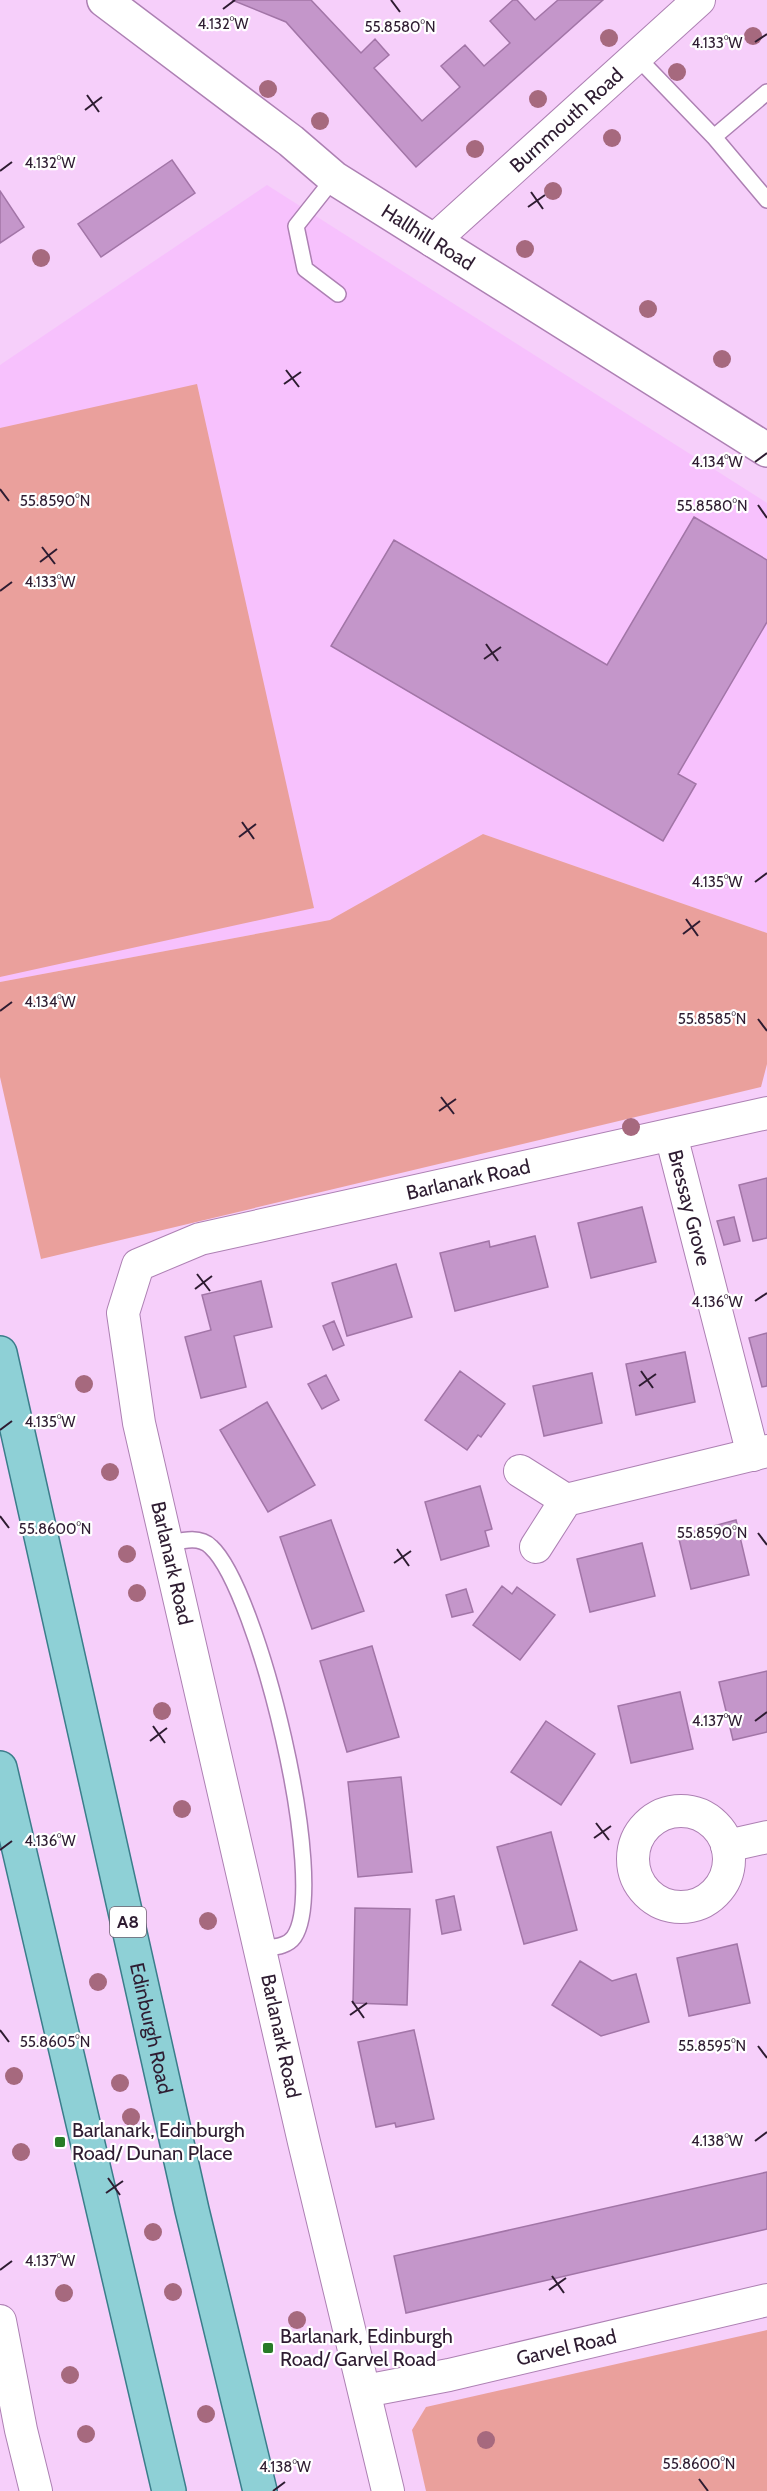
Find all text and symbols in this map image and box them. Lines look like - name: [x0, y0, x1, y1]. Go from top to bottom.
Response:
- text: 4.132°W: [198, 15, 249, 33]
- text: 55.8580°N: [364, 18, 436, 36]
- text: 4.133°W: [691, 34, 743, 52]
- street label: Burnmouth Road: [505, 63, 628, 178]
- text: 4.132°W: [25, 154, 76, 172]
- street label: Hallhill Road: [377, 199, 479, 275]
- text: 4.134°W: [691, 453, 744, 471]
- text: 55.8590°N: [20, 492, 90, 510]
- text: 55.8580°N: [676, 497, 748, 515]
- text: 4.133°W: [24, 573, 76, 591]
- text: 4.135°W: [691, 873, 743, 891]
- text: 4.134°W: [24, 993, 77, 1011]
- text: 55.8585°N: [678, 1010, 746, 1028]
- street label: Bressay Grove: [663, 1147, 716, 1268]
- street label: Barlanark Road: [404, 1154, 532, 1205]
- text: 4.136°W: [691, 1293, 743, 1311]
- text: 4.135°W: [24, 1413, 76, 1431]
- street label: Barlanark Road: [146, 1499, 198, 1627]
- text: 55.8600°N: [19, 1520, 91, 1538]
- text: 55.8590°N: [677, 1524, 747, 1542]
- text: 4.137°W: [692, 1712, 743, 1730]
- text: 4.136°W: [24, 1832, 76, 1850]
- road number: A8: [110, 1907, 146, 1937]
- street label: Edinburgh Road: [125, 1960, 178, 2096]
- street label: Barlanark Road: [256, 1972, 306, 2100]
- text: 55.8605°N: [20, 2033, 90, 2051]
- text: 55.8595°N: [678, 2037, 746, 2055]
- place label: Barlanark, Edinburgh Road/ Dunan Place: [72, 2118, 245, 2165]
- text: 4.138°W: [691, 2132, 744, 2150]
- marker: Barlanark, Edinburgh Road/ Dunan Place: [53, 2135, 67, 2149]
- text: 4.137°W: [25, 2252, 76, 2270]
- place label: Barlanark, Edinburgh Road/ Garvel Road: [280, 2324, 453, 2371]
- street label: Garvel Road: [514, 2324, 619, 2371]
- marker: Barlanark, Edinburgh Road/ Garvel Road: [261, 2341, 275, 2355]
- text: 55.8600°N: [663, 2455, 735, 2473]
- text: 4.138°W: [259, 2458, 312, 2476]

